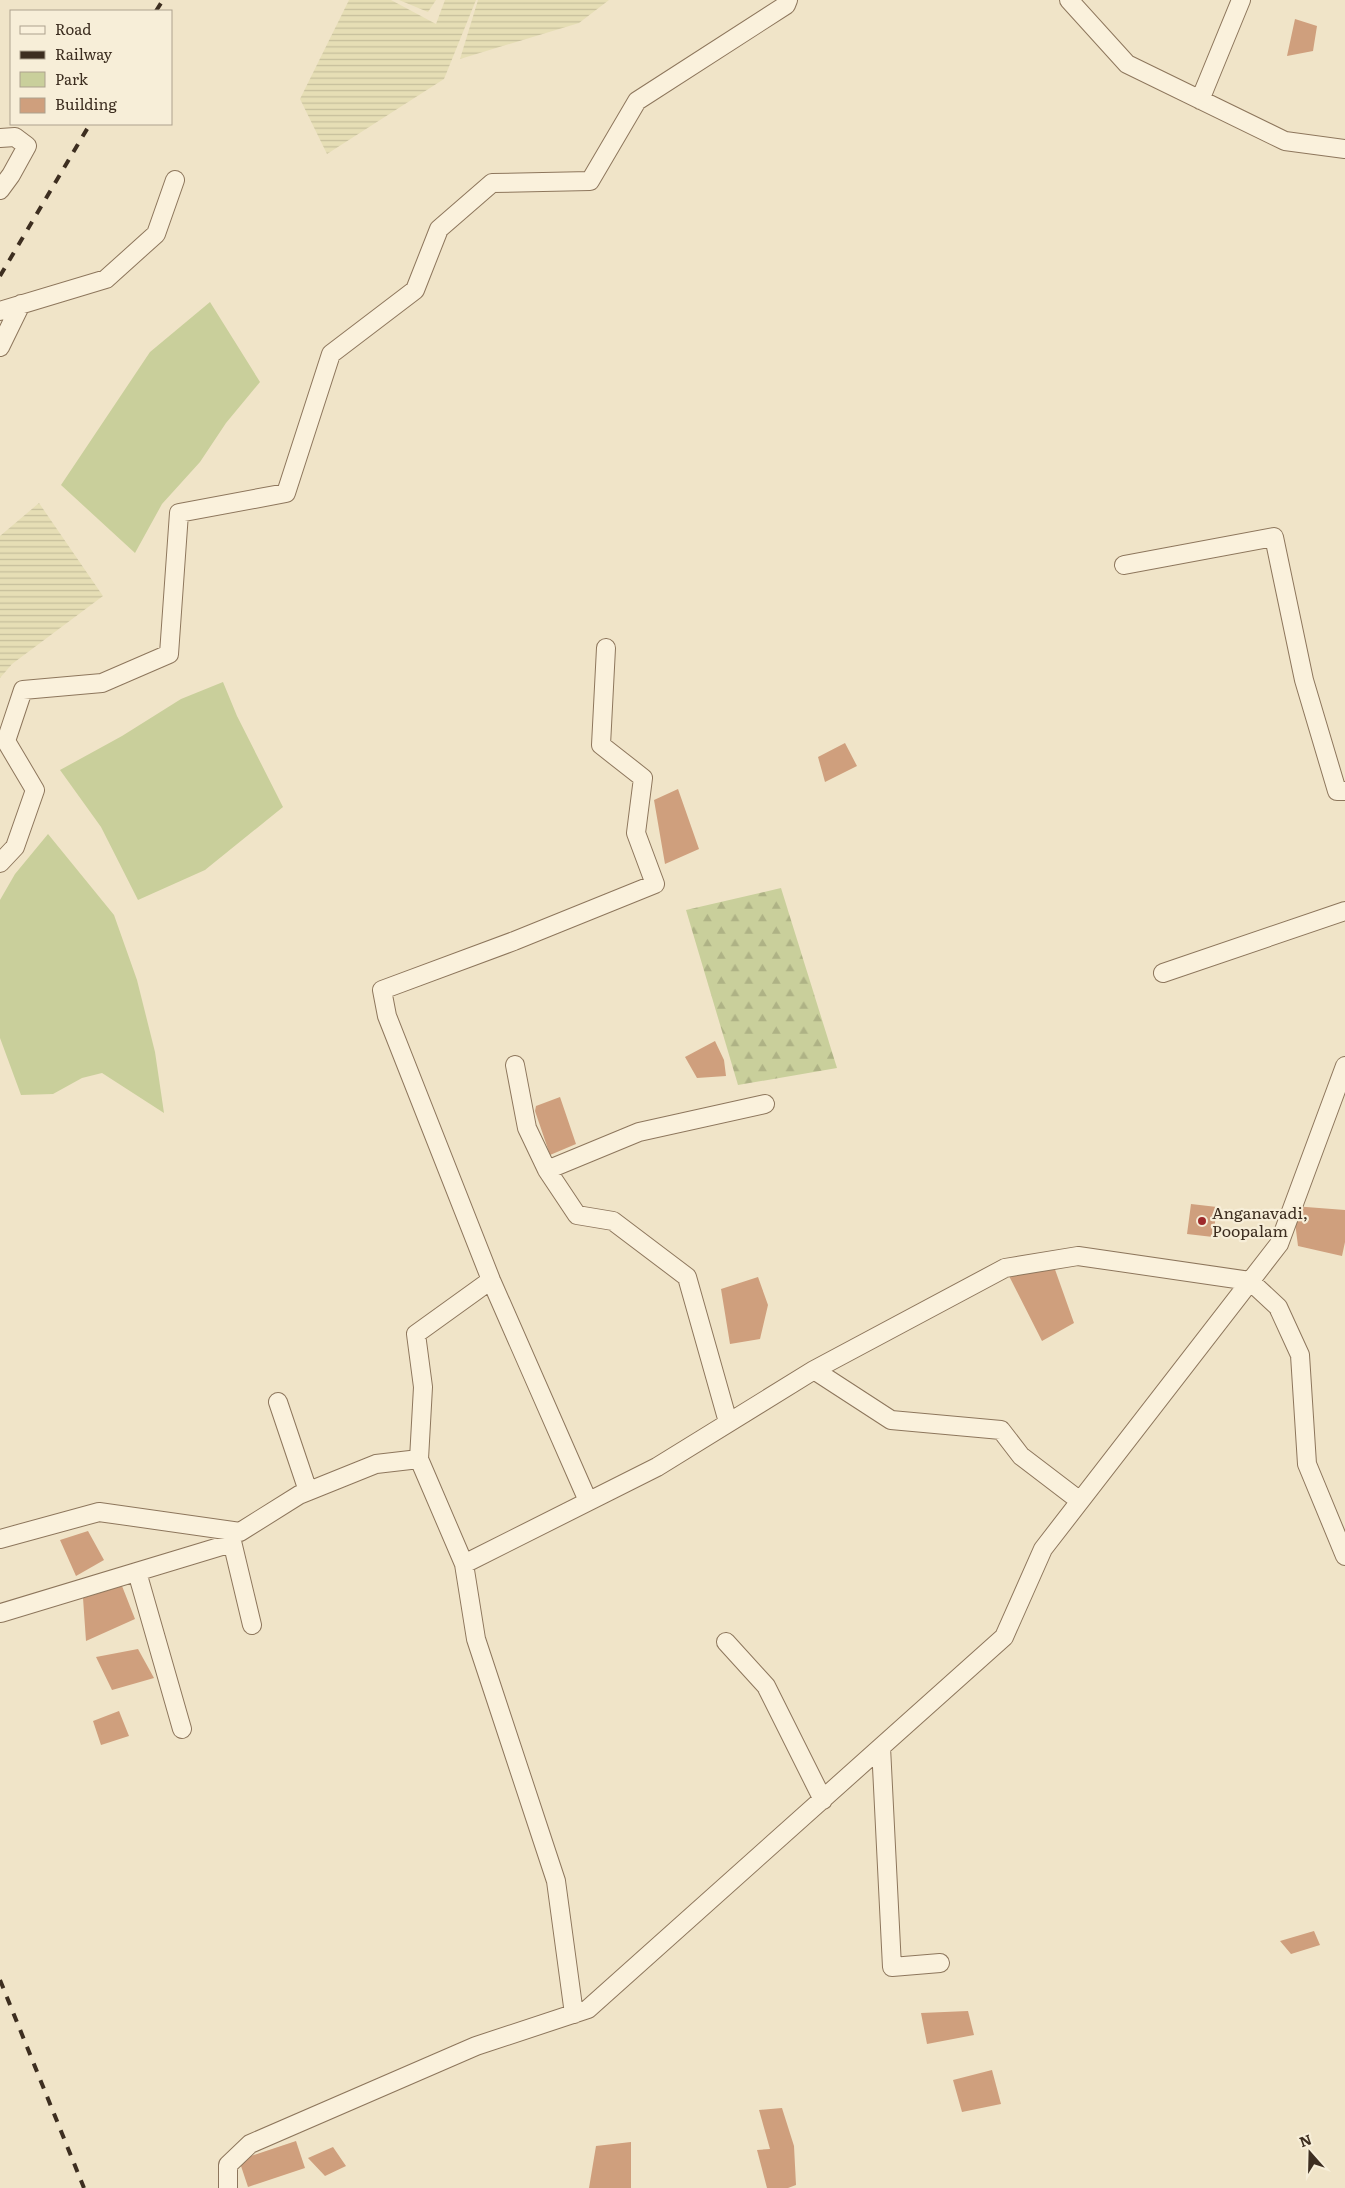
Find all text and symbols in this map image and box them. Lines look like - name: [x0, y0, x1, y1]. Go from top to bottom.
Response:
- legend: [10, 10, 172, 125]
- text: Road: [55, 17, 91, 40]
- text: Railway: [55, 42, 113, 65]
- text: Park: [55, 67, 89, 90]
- text: Building: [55, 92, 117, 115]
- place label: Anganavadi, Poopalam: [1212, 1200, 1308, 1242]
- marker: Anganavadi, Poopalam: [1196, 1215, 1208, 1227]
- north arrow: [1285, 2128, 1335, 2178]
- text: N: [1296, 2128, 1314, 2151]

